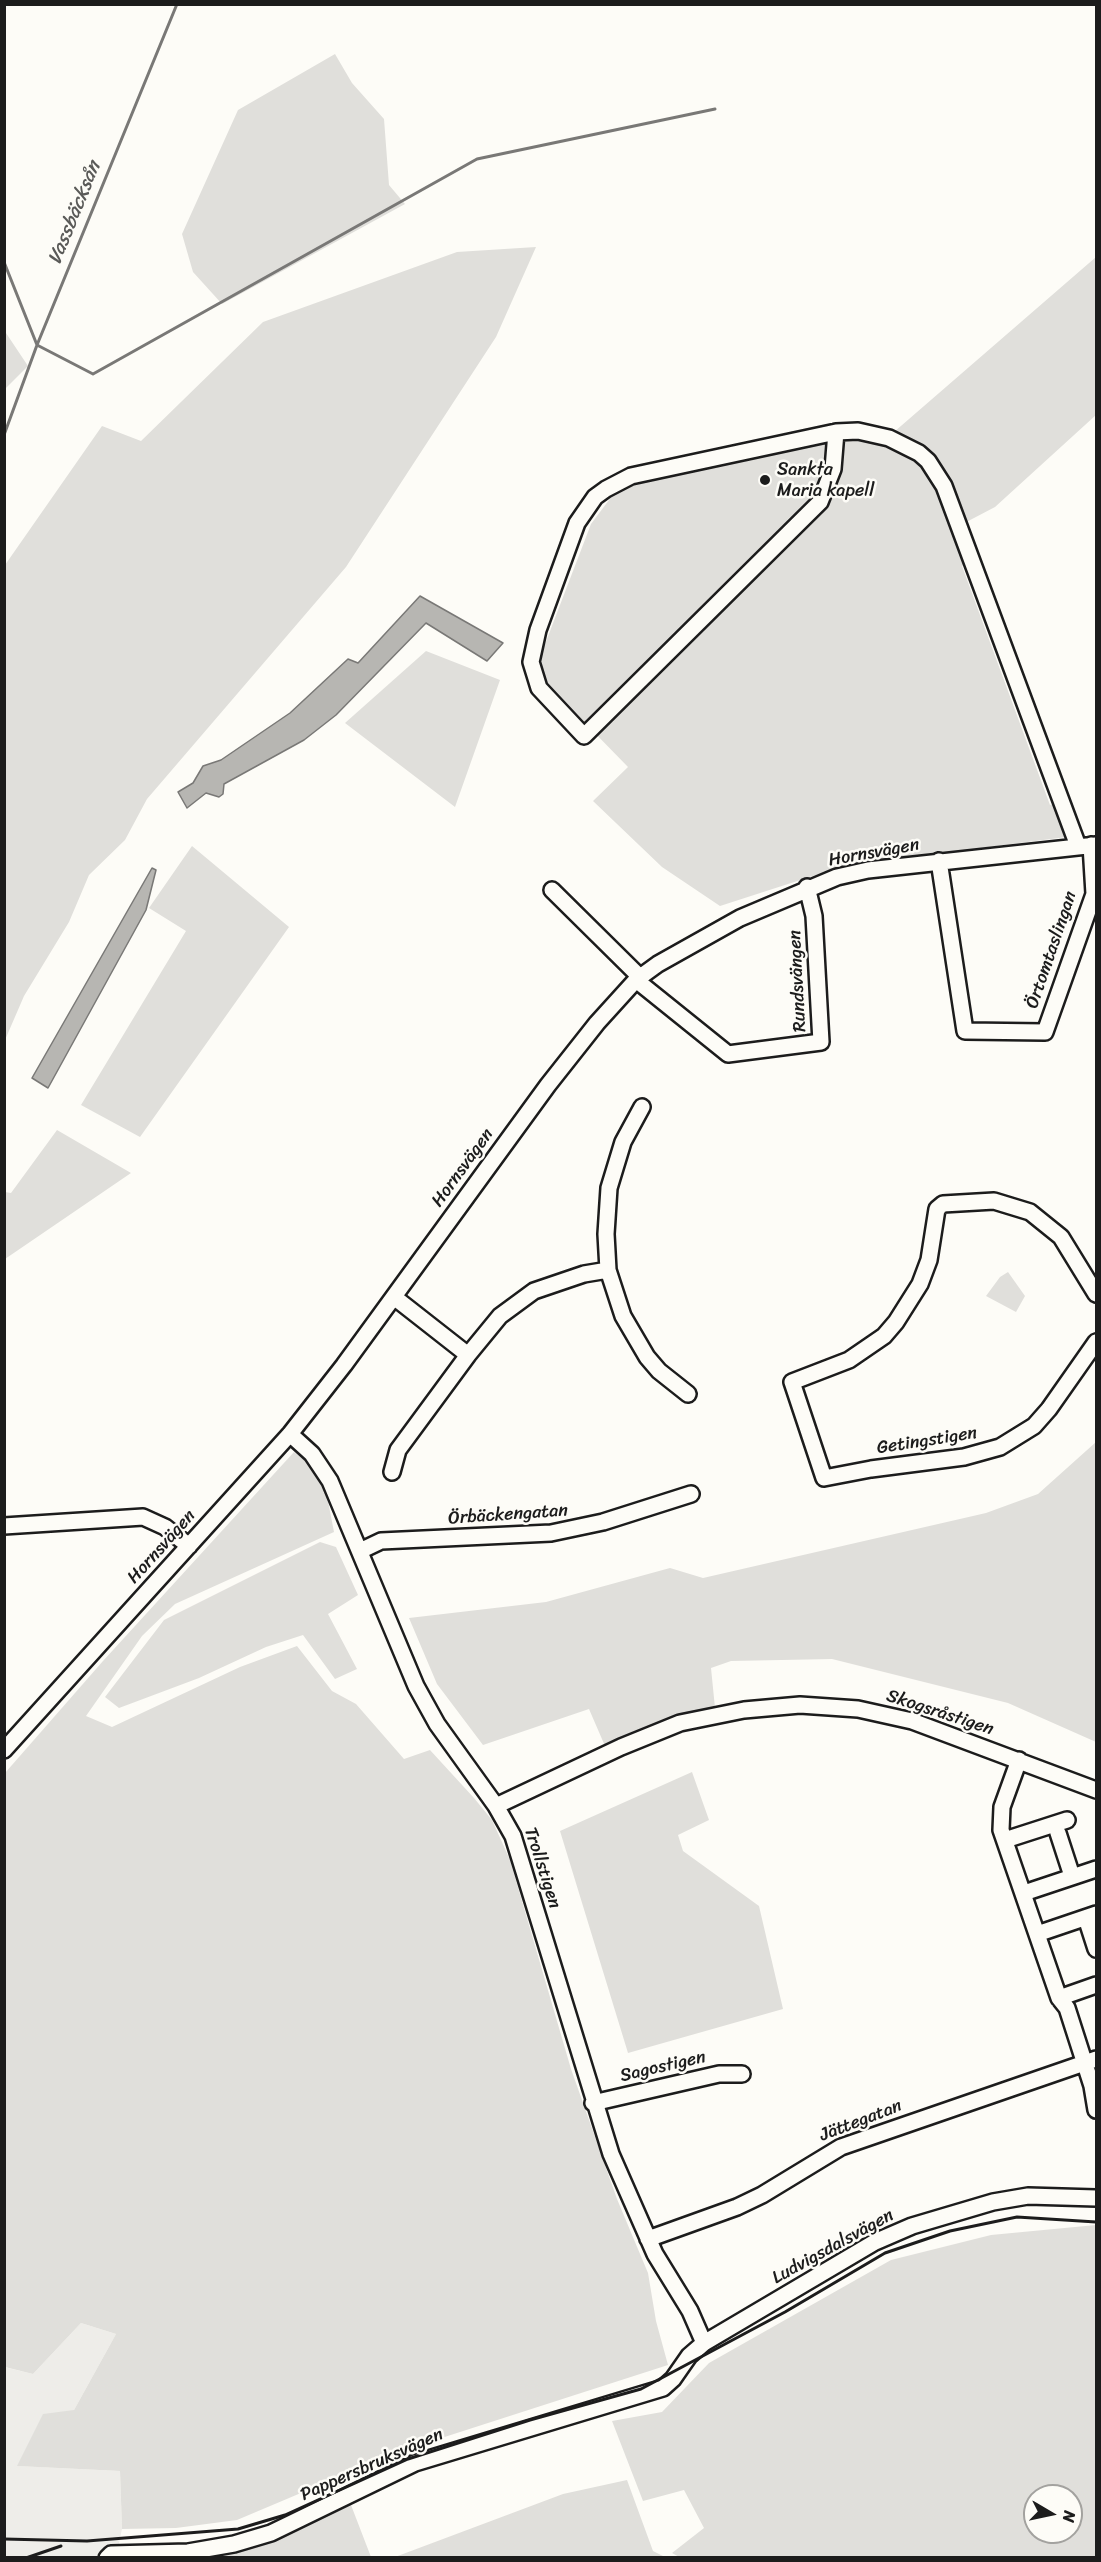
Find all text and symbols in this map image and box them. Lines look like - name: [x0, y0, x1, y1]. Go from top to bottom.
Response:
- water label: Vassbäcksån: [43, 158, 107, 268]
- place label: Sankta Maria kapell: [777, 459, 874, 502]
- marker: Sankta Maria kapell: [758, 473, 772, 487]
- street label: Hornsvägen: [827, 834, 921, 872]
- street label: Örtomtaslingan: [1022, 888, 1082, 1012]
- street label: Rundsvängen: [785, 929, 811, 1033]
- street label: Hornsvägen: [427, 1124, 499, 1212]
- street label: Getingstigen: [875, 1422, 979, 1460]
- street label: Örbäckengatan: [447, 1500, 569, 1530]
- street label: Hornsvägen: [123, 1506, 201, 1588]
- street label: Skogsråstigen: [884, 1686, 996, 1740]
- street label: Trollstigen: [519, 1825, 565, 1911]
- street label: Sagostigen: [618, 2047, 708, 2087]
- street label: Jättegatan: [817, 2095, 905, 2147]
- street label: Ludvigsdalsvägen: [768, 2205, 898, 2289]
- street label: Pappersbruksvägen: [297, 2424, 447, 2506]
- north arrow: [1023, 2484, 1083, 2544]
- text: N: [1054, 2509, 1084, 2524]

